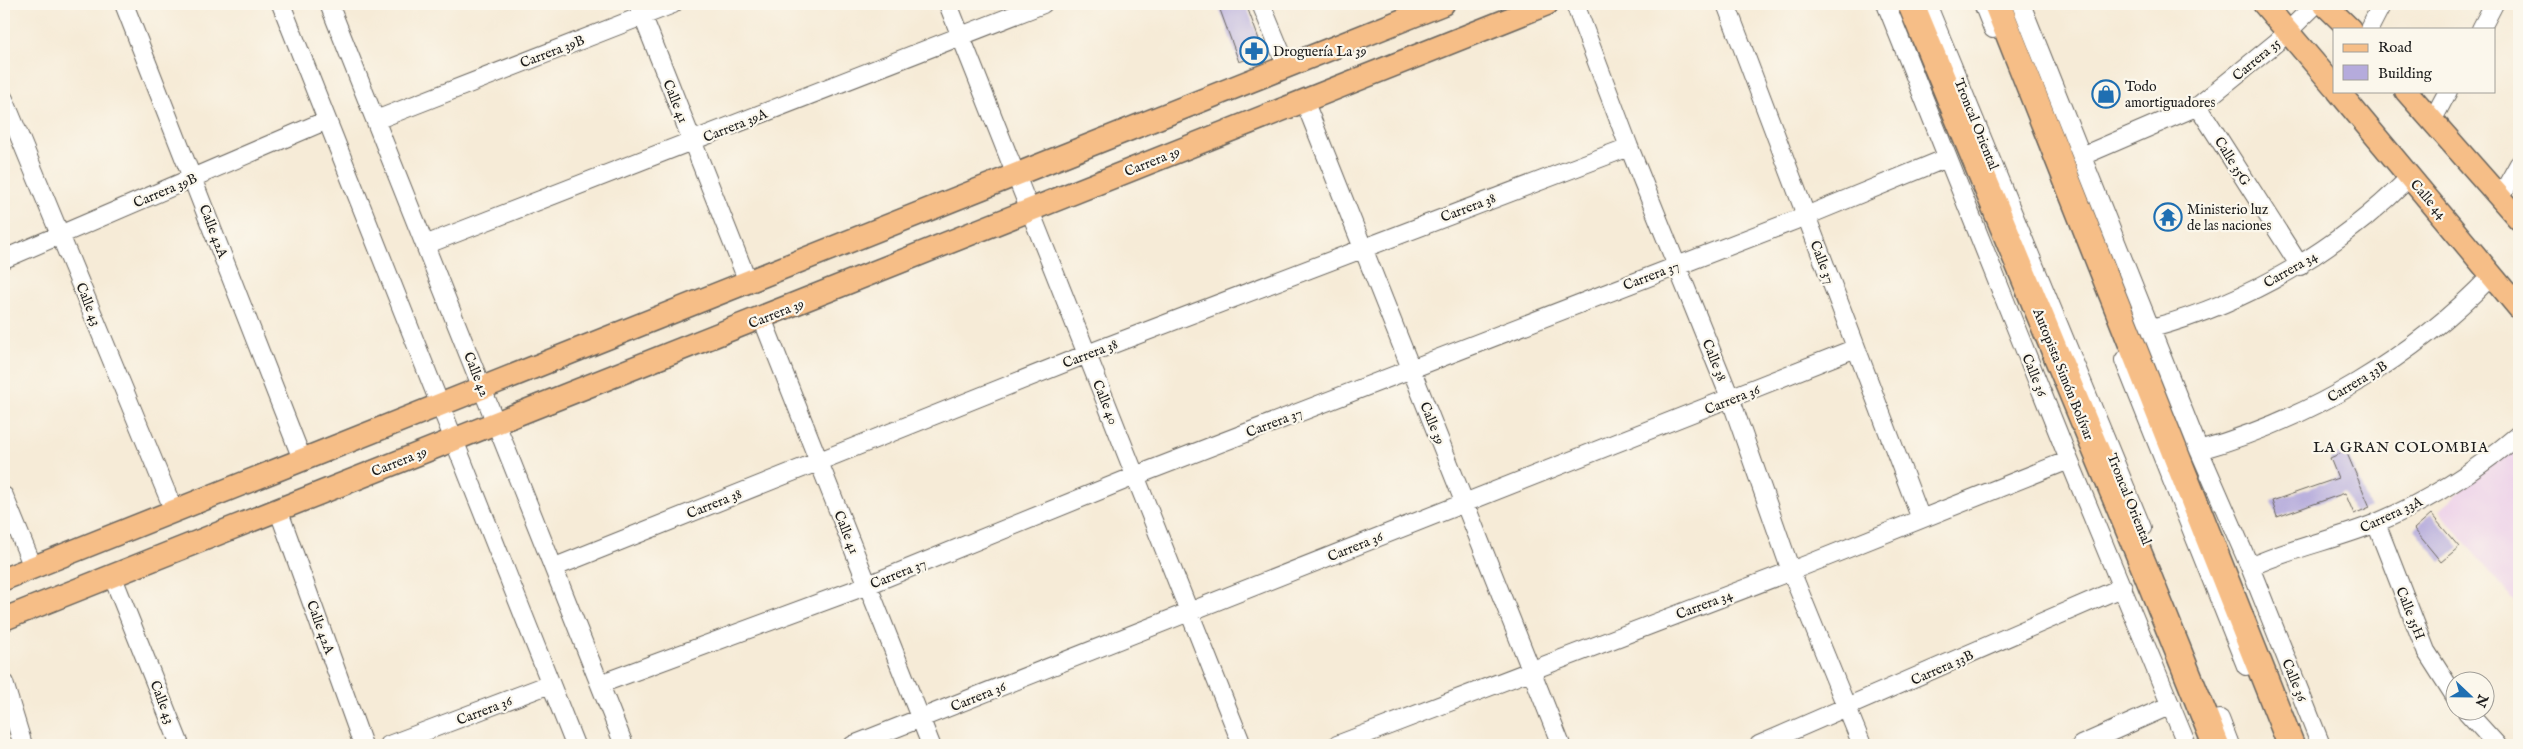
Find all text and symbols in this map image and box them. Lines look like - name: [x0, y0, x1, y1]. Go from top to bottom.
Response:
- legend: [2333, 28, 2496, 92]
- street label: Carrera 39B: [518, 31, 587, 72]
- street label: Carrera 35: [2229, 34, 2284, 85]
- pharmacy icon: Droguería La 39: [1239, 36, 1269, 66]
- text: Road: [2378, 38, 2413, 57]
- place label: Droguería La 39: [1273, 43, 1367, 61]
- text: Building: [2378, 64, 2433, 83]
- street label: Troncal Oriental: [1950, 76, 2003, 173]
- street label: Calle 41: [658, 77, 692, 126]
- place label: Todo amortiguadores: [2125, 78, 2215, 112]
- shop icon: Todo amortiguadores: [2091, 79, 2121, 109]
- street label: Carrera 39A: [701, 105, 771, 147]
- street label: Calle 35G: [2210, 134, 2255, 190]
- street label: Carrera 39: [1122, 143, 1183, 181]
- street label: Carrera 39B: [131, 169, 200, 212]
- street label: Calle 44: [2406, 176, 2450, 223]
- street label: Carrera 38: [1438, 189, 1499, 227]
- place label: Ministerio luz de las naciones: [2187, 201, 2271, 235]
- street label: Calle 42A: [195, 202, 232, 261]
- temple icon: Ministerio luz de las naciones: [2153, 202, 2183, 232]
- street label: Calle 37: [1806, 238, 1839, 287]
- street label: Carrera 34: [2260, 247, 2321, 292]
- street label: Carrera 37: [1621, 257, 1682, 295]
- street label: Calle 43: [71, 280, 105, 329]
- street label: Carrera 39: [746, 295, 807, 333]
- street label: Autopista Simón Bolívar: [2028, 305, 2098, 443]
- street label: Carrera 38: [1060, 335, 1121, 373]
- street label: Calle 38: [1698, 337, 1731, 384]
- street label: Calle 42: [459, 349, 493, 400]
- street label: Calle 36: [2017, 351, 2051, 400]
- street label: Carrera 33B: [2324, 357, 2391, 407]
- street label: Calle 40: [1088, 377, 1122, 428]
- street label: Carrera 36: [1702, 380, 1764, 419]
- street label: Calle 39: [1415, 399, 1449, 447]
- street label: Carrera 37: [1244, 404, 1305, 442]
- district label: LA GRAN COLOMBIA: [2313, 438, 2489, 457]
- street label: Carrera 39: [369, 443, 430, 481]
- street label: Troncal Oriental: [2103, 451, 2156, 548]
- street label: Carrera 38: [684, 485, 745, 523]
- street label: Carrera 33A: [2357, 492, 2426, 537]
- street label: Calle 41: [829, 508, 863, 557]
- street label: Carrera 36: [1325, 527, 1387, 566]
- street label: Carrera 37: [868, 555, 929, 593]
- street label: Calle 35H: [2391, 584, 2429, 642]
- street label: Carrera 34: [1674, 586, 1735, 624]
- street label: Calle 42A: [302, 598, 338, 657]
- street label: Carrera 33B: [1908, 646, 1977, 690]
- street label: Calle 36: [2277, 656, 2311, 705]
- north arrow: [2446, 672, 2496, 722]
- street label: Carrera 36: [948, 677, 1010, 716]
- street label: Calle 43: [146, 678, 179, 727]
- text: N: [2471, 691, 2492, 709]
- street label: Carrera 36: [454, 692, 516, 730]

